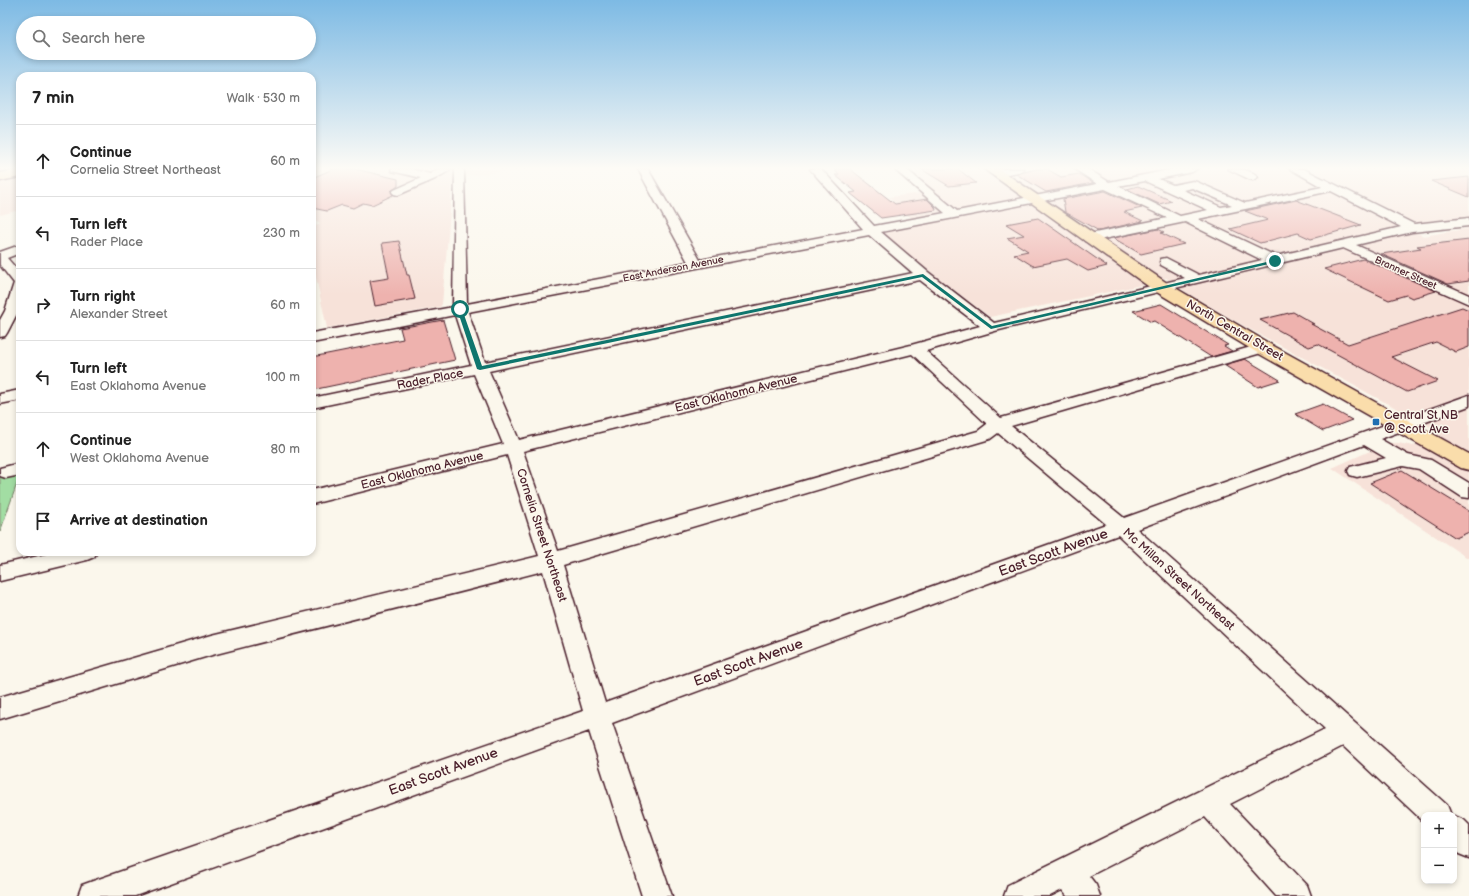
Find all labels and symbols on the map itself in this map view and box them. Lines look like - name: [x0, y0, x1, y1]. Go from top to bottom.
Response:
- route end: [1266, 252, 1284, 270]
- street label: East Anderson Avenue: [622, 253, 725, 285]
- street label: Branner Street: [1373, 254, 1439, 292]
- street label: North Central Street: [1184, 297, 1286, 364]
- route start: [451, 300, 469, 318]
- street label: Rader Place: [396, 366, 465, 393]
- street label: East Oklahoma Avenue: [673, 371, 799, 416]
- place label: Central St NB @ Scott Ave: [1384, 408, 1458, 437]
- marker: Central St NB @ Scott Ave: [1371, 417, 1381, 427]
- street label: East Oklahoma Avenue: [359, 448, 485, 493]
- street label: Cornelia Street Northeast: [513, 467, 570, 604]
- street label: East Scott Avenue: [996, 525, 1110, 580]
- street label: Mc Millan Street Northeast: [1120, 525, 1238, 634]
- street label: East Scott Avenue: [691, 635, 805, 690]
- street label: East Scott Avenue: [386, 744, 500, 799]

